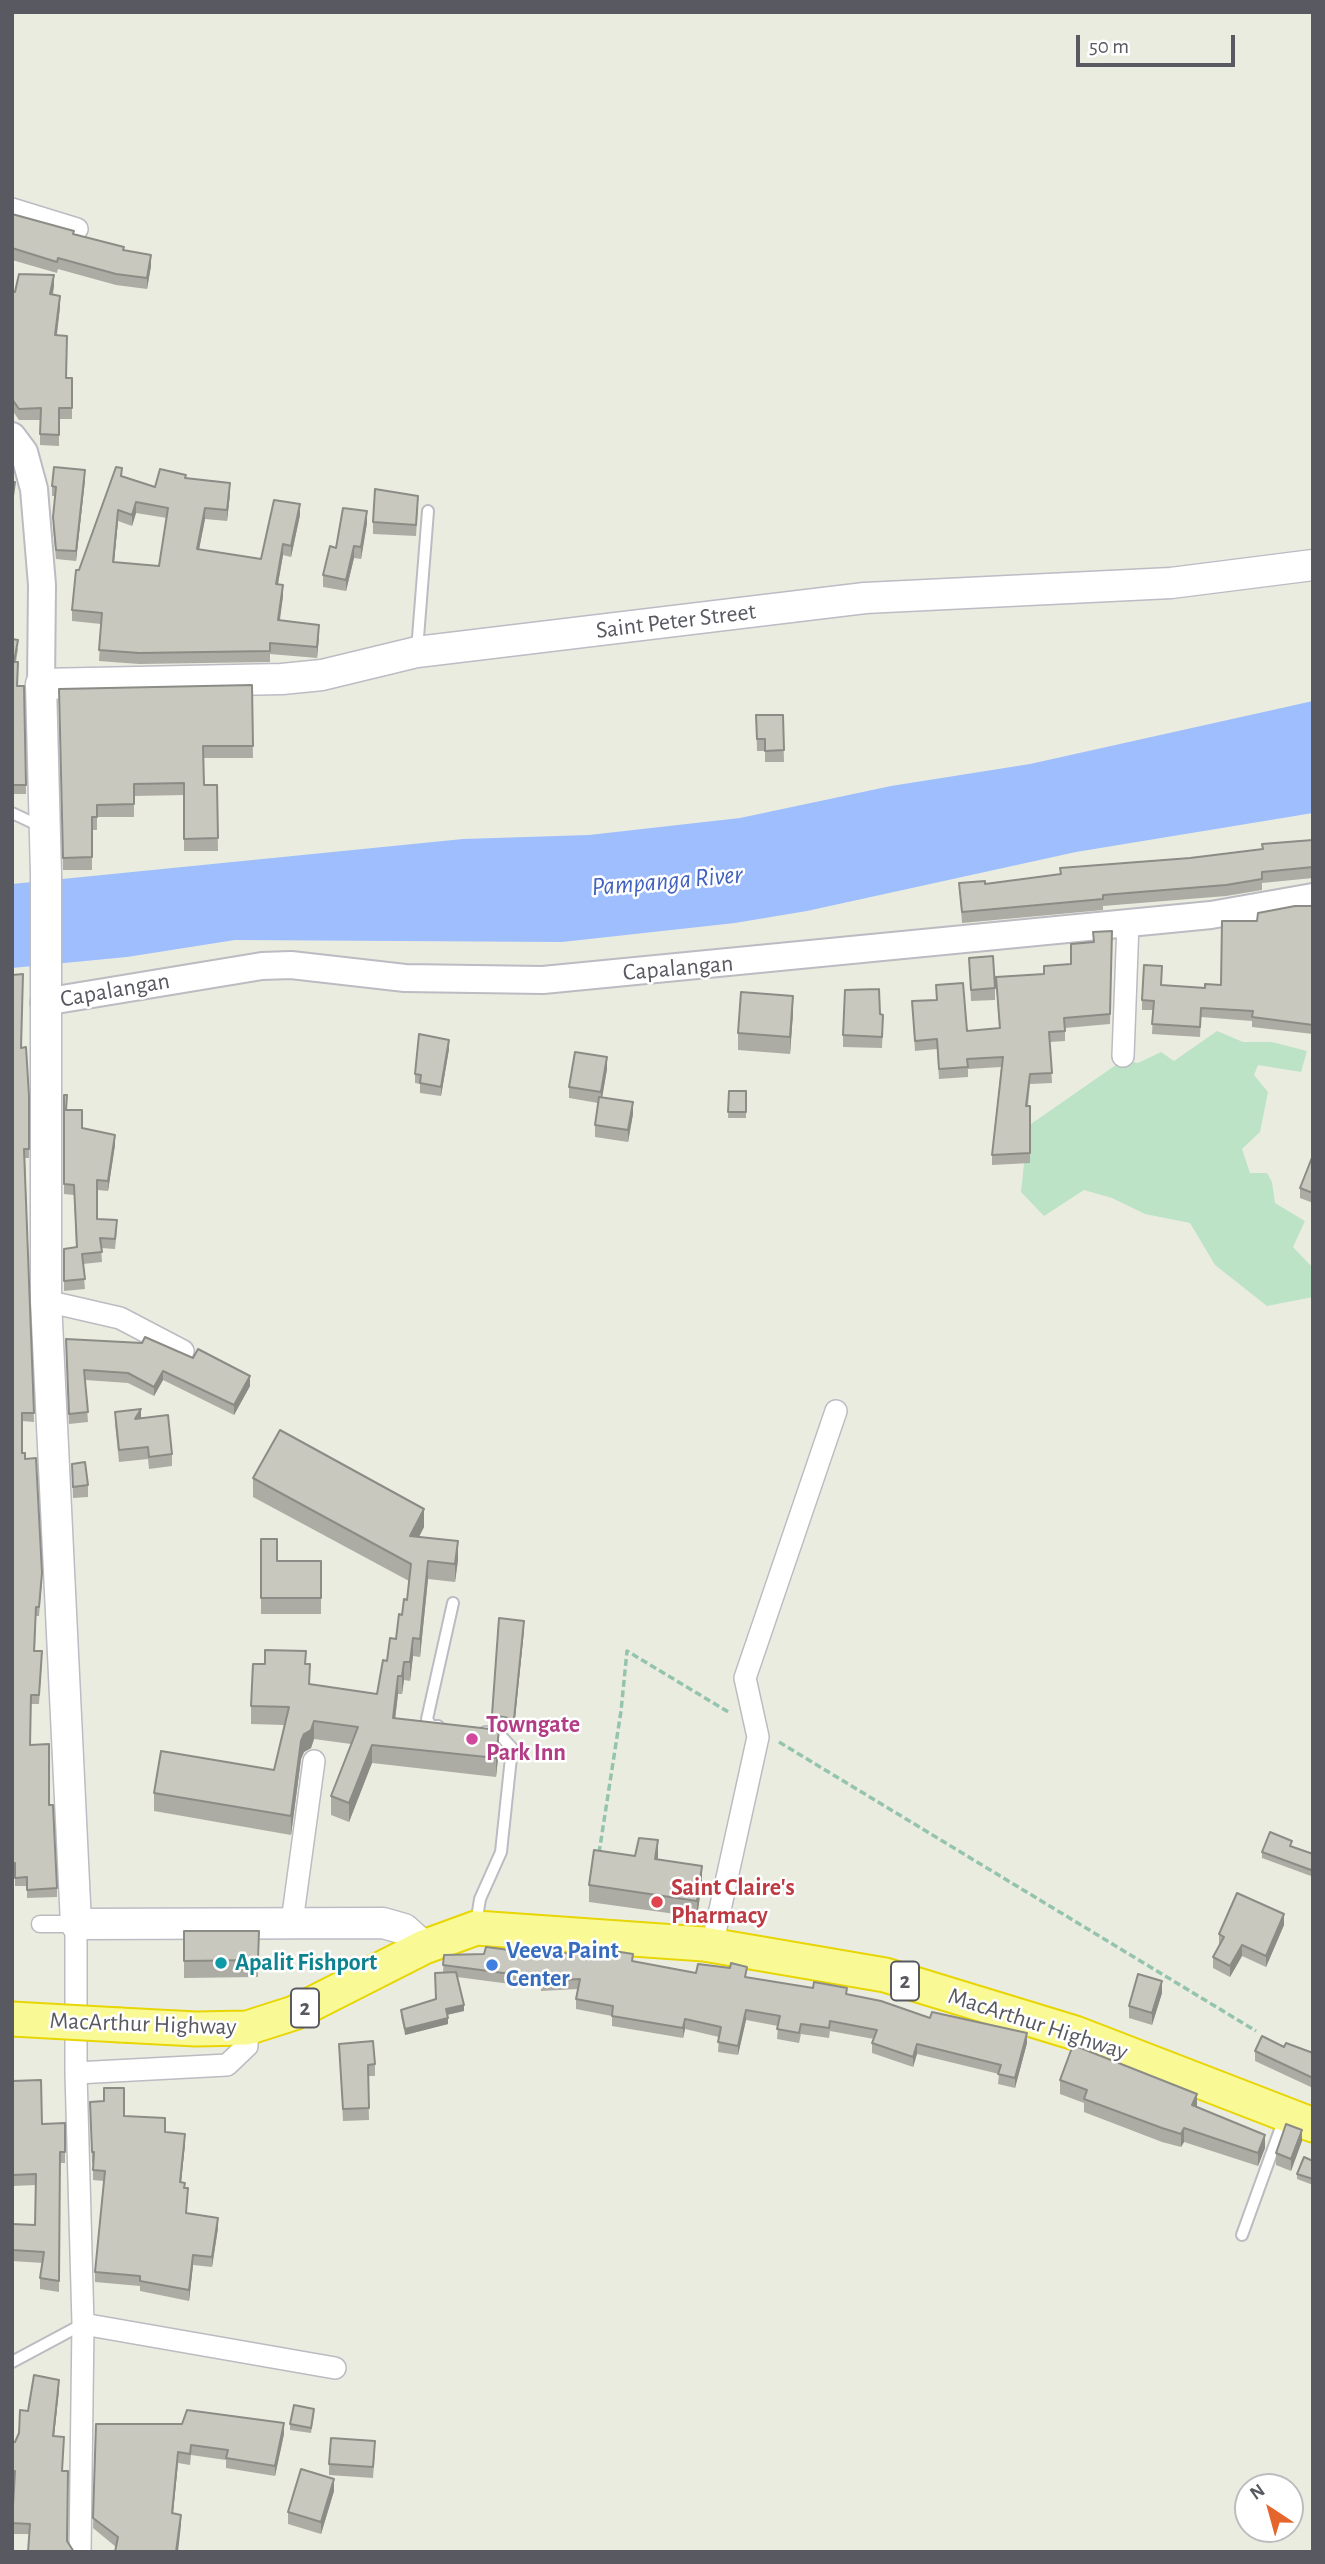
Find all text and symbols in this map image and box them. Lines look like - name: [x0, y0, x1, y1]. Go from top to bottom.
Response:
- scale bar: [1080, 21, 1239, 65]
- text: 50 m: [1089, 36, 1129, 57]
- street label: Saint Peter Street: [594, 597, 758, 645]
- water label: Pampanga River: [590, 859, 744, 903]
- street label: Capalangan: [622, 949, 734, 987]
- street label: Capalangan: [58, 966, 172, 1014]
- place label: Towngate Park Inn: [486, 1711, 580, 1767]
- marker: Towngate Park Inn: [464, 1731, 480, 1747]
- place label: Saint Claire's Pharmacy: [671, 1874, 795, 1930]
- marker: Saint Claire's Pharmacy: [649, 1894, 665, 1910]
- place label: Veeva Paint Center: [506, 1937, 618, 1993]
- place label: Apalit Fishport: [235, 1949, 377, 1977]
- marker: Apalit Fishport: [213, 1955, 229, 1971]
- marker: Veeva Paint Center: [484, 1957, 500, 1973]
- road number: 2: [891, 1962, 919, 2000]
- street label: MacArthur Highway: [945, 1981, 1131, 2067]
- road number: 2: [291, 1988, 319, 2027]
- street label: MacArthur Highway: [49, 2006, 237, 2042]
- north arrow: [1234, 2473, 1304, 2543]
- text: N: [1247, 2481, 1268, 2504]

